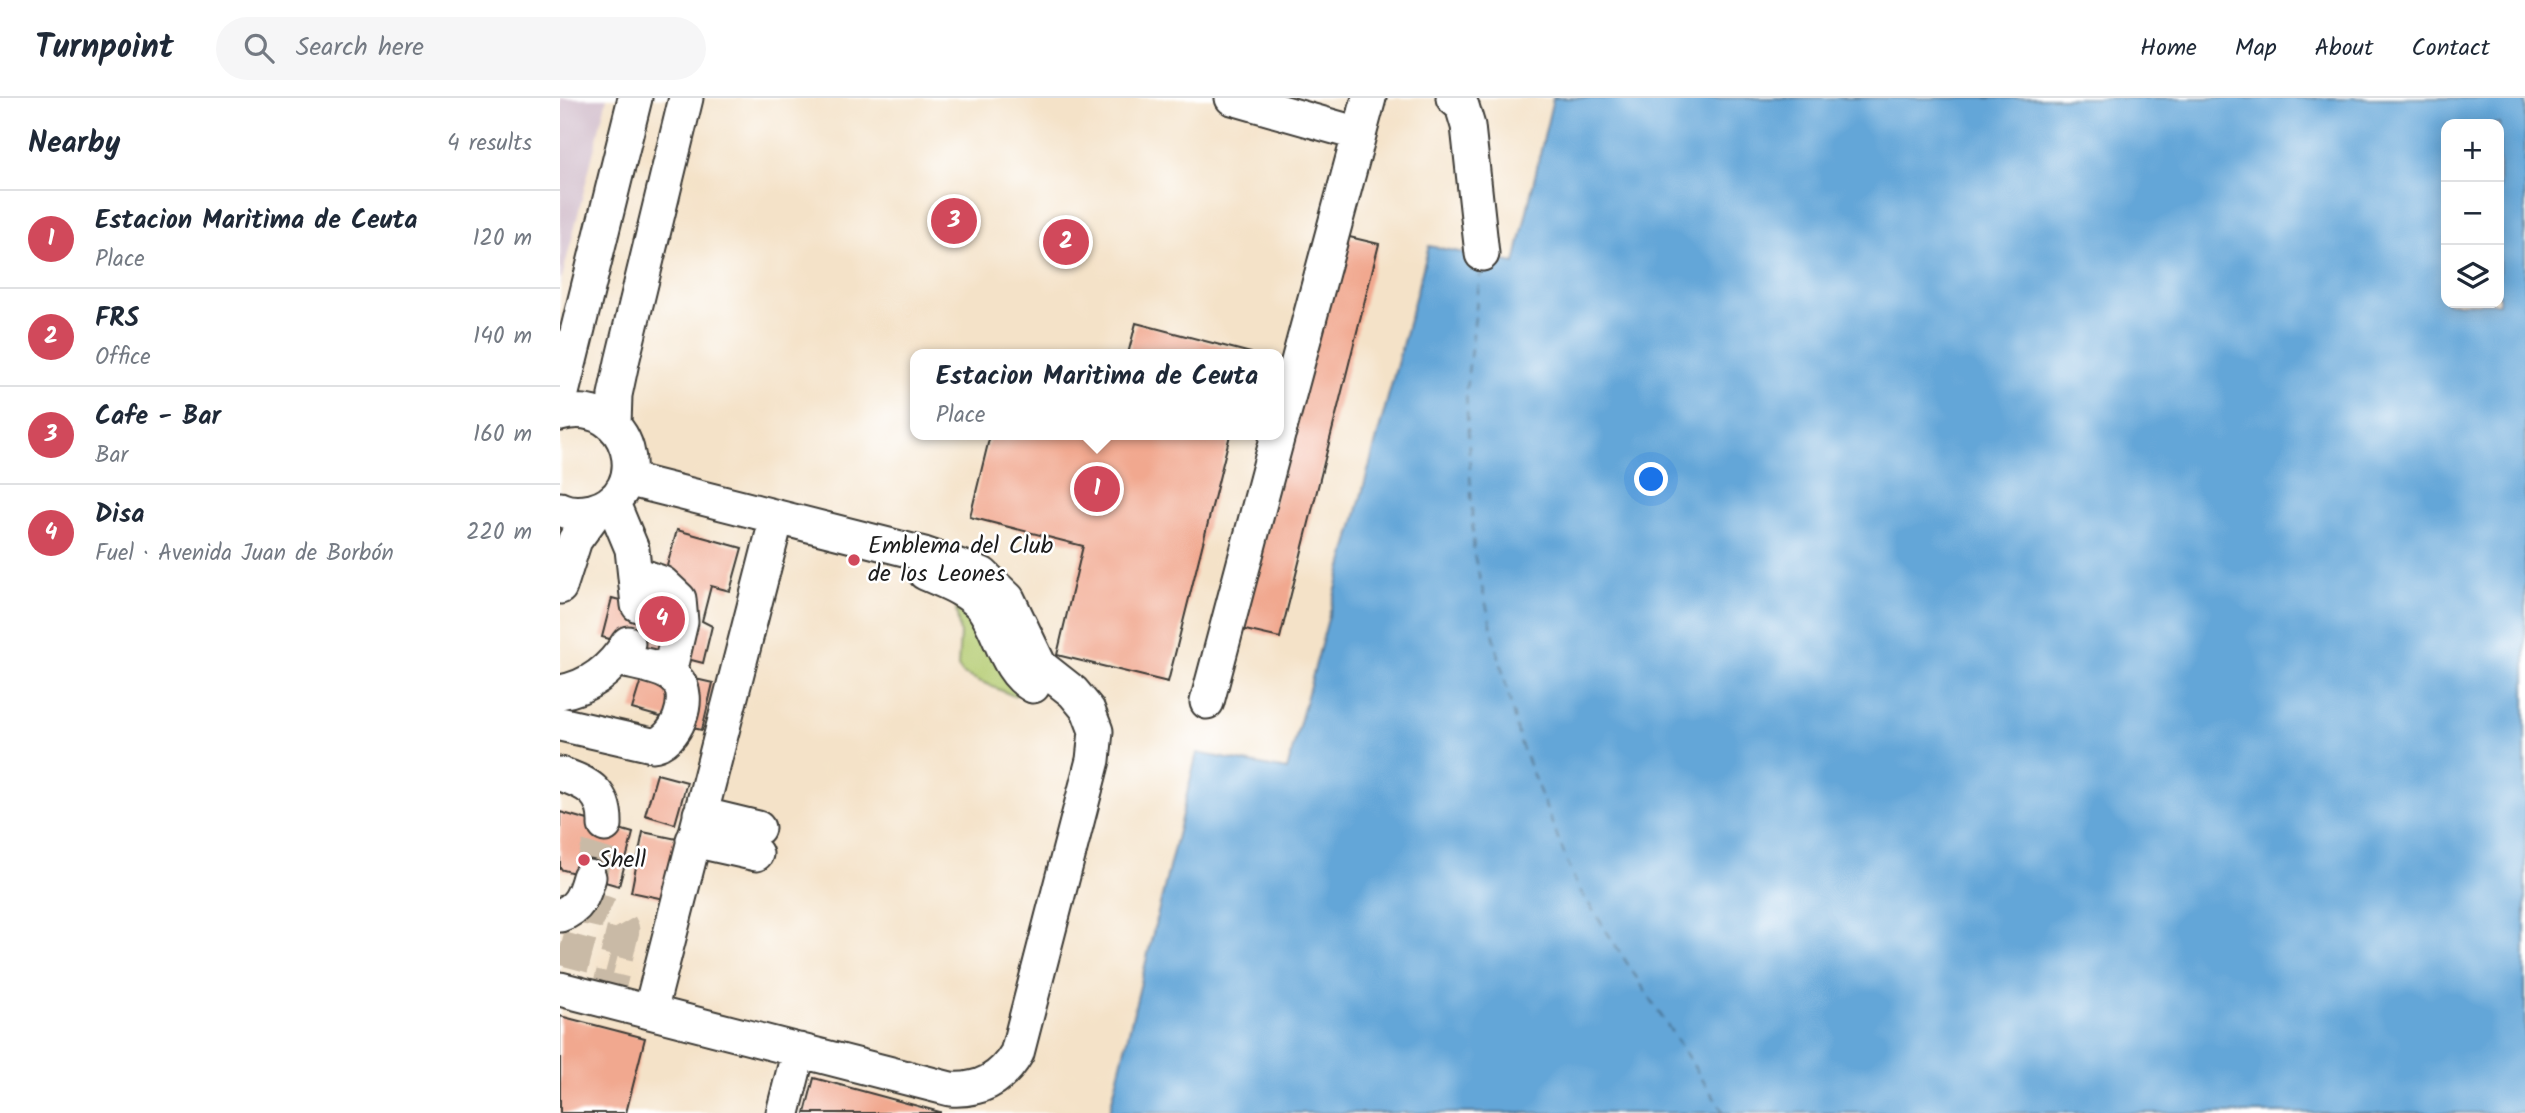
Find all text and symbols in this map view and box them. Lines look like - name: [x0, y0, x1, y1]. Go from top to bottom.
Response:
- search box: [216, 17, 706, 80]
- text: Turnpoint: [35, 22, 174, 75]
- text: Search here: [296, 27, 424, 69]
- icon: search: [240, 29, 278, 67]
- text: Home: [2140, 29, 2197, 68]
- text: Map: [2235, 29, 2277, 68]
- text: About: [2315, 29, 2373, 68]
- text: Contact: [2411, 29, 2490, 68]
- map controls: [2441, 119, 2504, 308]
- button: +: [2441, 119, 2504, 182]
- text: Nearby: [28, 120, 120, 168]
- text: 4 results: [447, 126, 532, 162]
- button: −: [2441, 182, 2504, 245]
- pin: 3: [931, 195, 977, 247]
- text: Estacion Maritima de Ceuta: [95, 200, 417, 242]
- pin: 2: [1043, 216, 1089, 268]
- text: 1: [48, 221, 54, 257]
- text: 120 m: [472, 221, 532, 257]
- text: Place: [95, 242, 145, 278]
- button: layers: [2441, 245, 2504, 308]
- text: FRS: [95, 298, 139, 340]
- text: 2: [44, 319, 58, 355]
- text: 140 m: [473, 319, 532, 355]
- text: Office: [95, 340, 150, 376]
- popup: [910, 349, 1284, 440]
- text: Estacion Maritima de Ceuta: [936, 356, 1258, 398]
- text: Cafe - Bar: [95, 396, 221, 438]
- text: Place: [936, 398, 985, 434]
- text: 3: [45, 417, 57, 453]
- text: 160 m: [473, 417, 532, 453]
- text: Bar: [95, 438, 128, 474]
- your location: [1634, 462, 1668, 496]
- pin: 1: [1074, 463, 1120, 515]
- text: Disa: [95, 494, 144, 536]
- text: 4: [45, 515, 57, 551]
- text: 220 m: [466, 515, 532, 551]
- place label: Emblema del Club de los Leones: [868, 527, 1053, 594]
- text: Fuel · Avenida Juan de Borbón: [95, 536, 394, 572]
- marker: Emblema del Club de los Leones: [846, 552, 862, 568]
- pin: 4: [639, 593, 685, 645]
- place label: Shell: [598, 841, 646, 880]
- marker: Shell: [576, 852, 592, 868]

